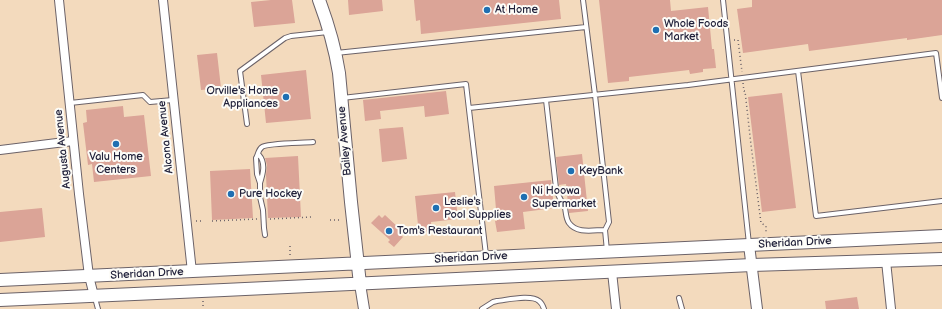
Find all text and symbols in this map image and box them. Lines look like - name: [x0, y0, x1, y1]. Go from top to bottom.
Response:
- place label: At Home: [495, 3, 538, 17]
- marker: At Home: [482, 5, 492, 15]
- place label: Whole Foods Market: [664, 17, 728, 43]
- marker: Whole Foods Market: [651, 25, 661, 35]
- place label: Orville's Home Appliances: [206, 84, 278, 110]
- marker: Orville's Home Appliances: [281, 92, 291, 102]
- street label: Alcona Avenue: [156, 100, 176, 174]
- street label: Bailey Avenue: [335, 106, 355, 176]
- street label: Augusta Avenue: [52, 109, 74, 189]
- marker: Valu Home Centers: [111, 139, 121, 149]
- place label: Valu Home Centers: [89, 150, 143, 176]
- place label: KeyBank: [579, 164, 623, 178]
- marker: KeyBank: [566, 166, 576, 176]
- place label: Ni Hoowa Supermarket: [532, 184, 596, 210]
- place label: Pure Hockey: [239, 187, 302, 201]
- marker: Pure Hockey: [226, 189, 236, 199]
- marker: Ni Hoowa Supermarket: [519, 192, 529, 202]
- place label: Leslie's Pool Supplies: [444, 195, 511, 221]
- marker: Leslie's Pool Supplies: [431, 203, 441, 213]
- place label: Tom's Restaurant: [397, 224, 482, 238]
- marker: Tom's Restaurant: [384, 226, 394, 236]
- street label: Sheridan Drive: [758, 234, 832, 252]
- street label: Sheridan Drive: [434, 249, 508, 267]
- street label: Sheridan Drive: [110, 265, 184, 283]

